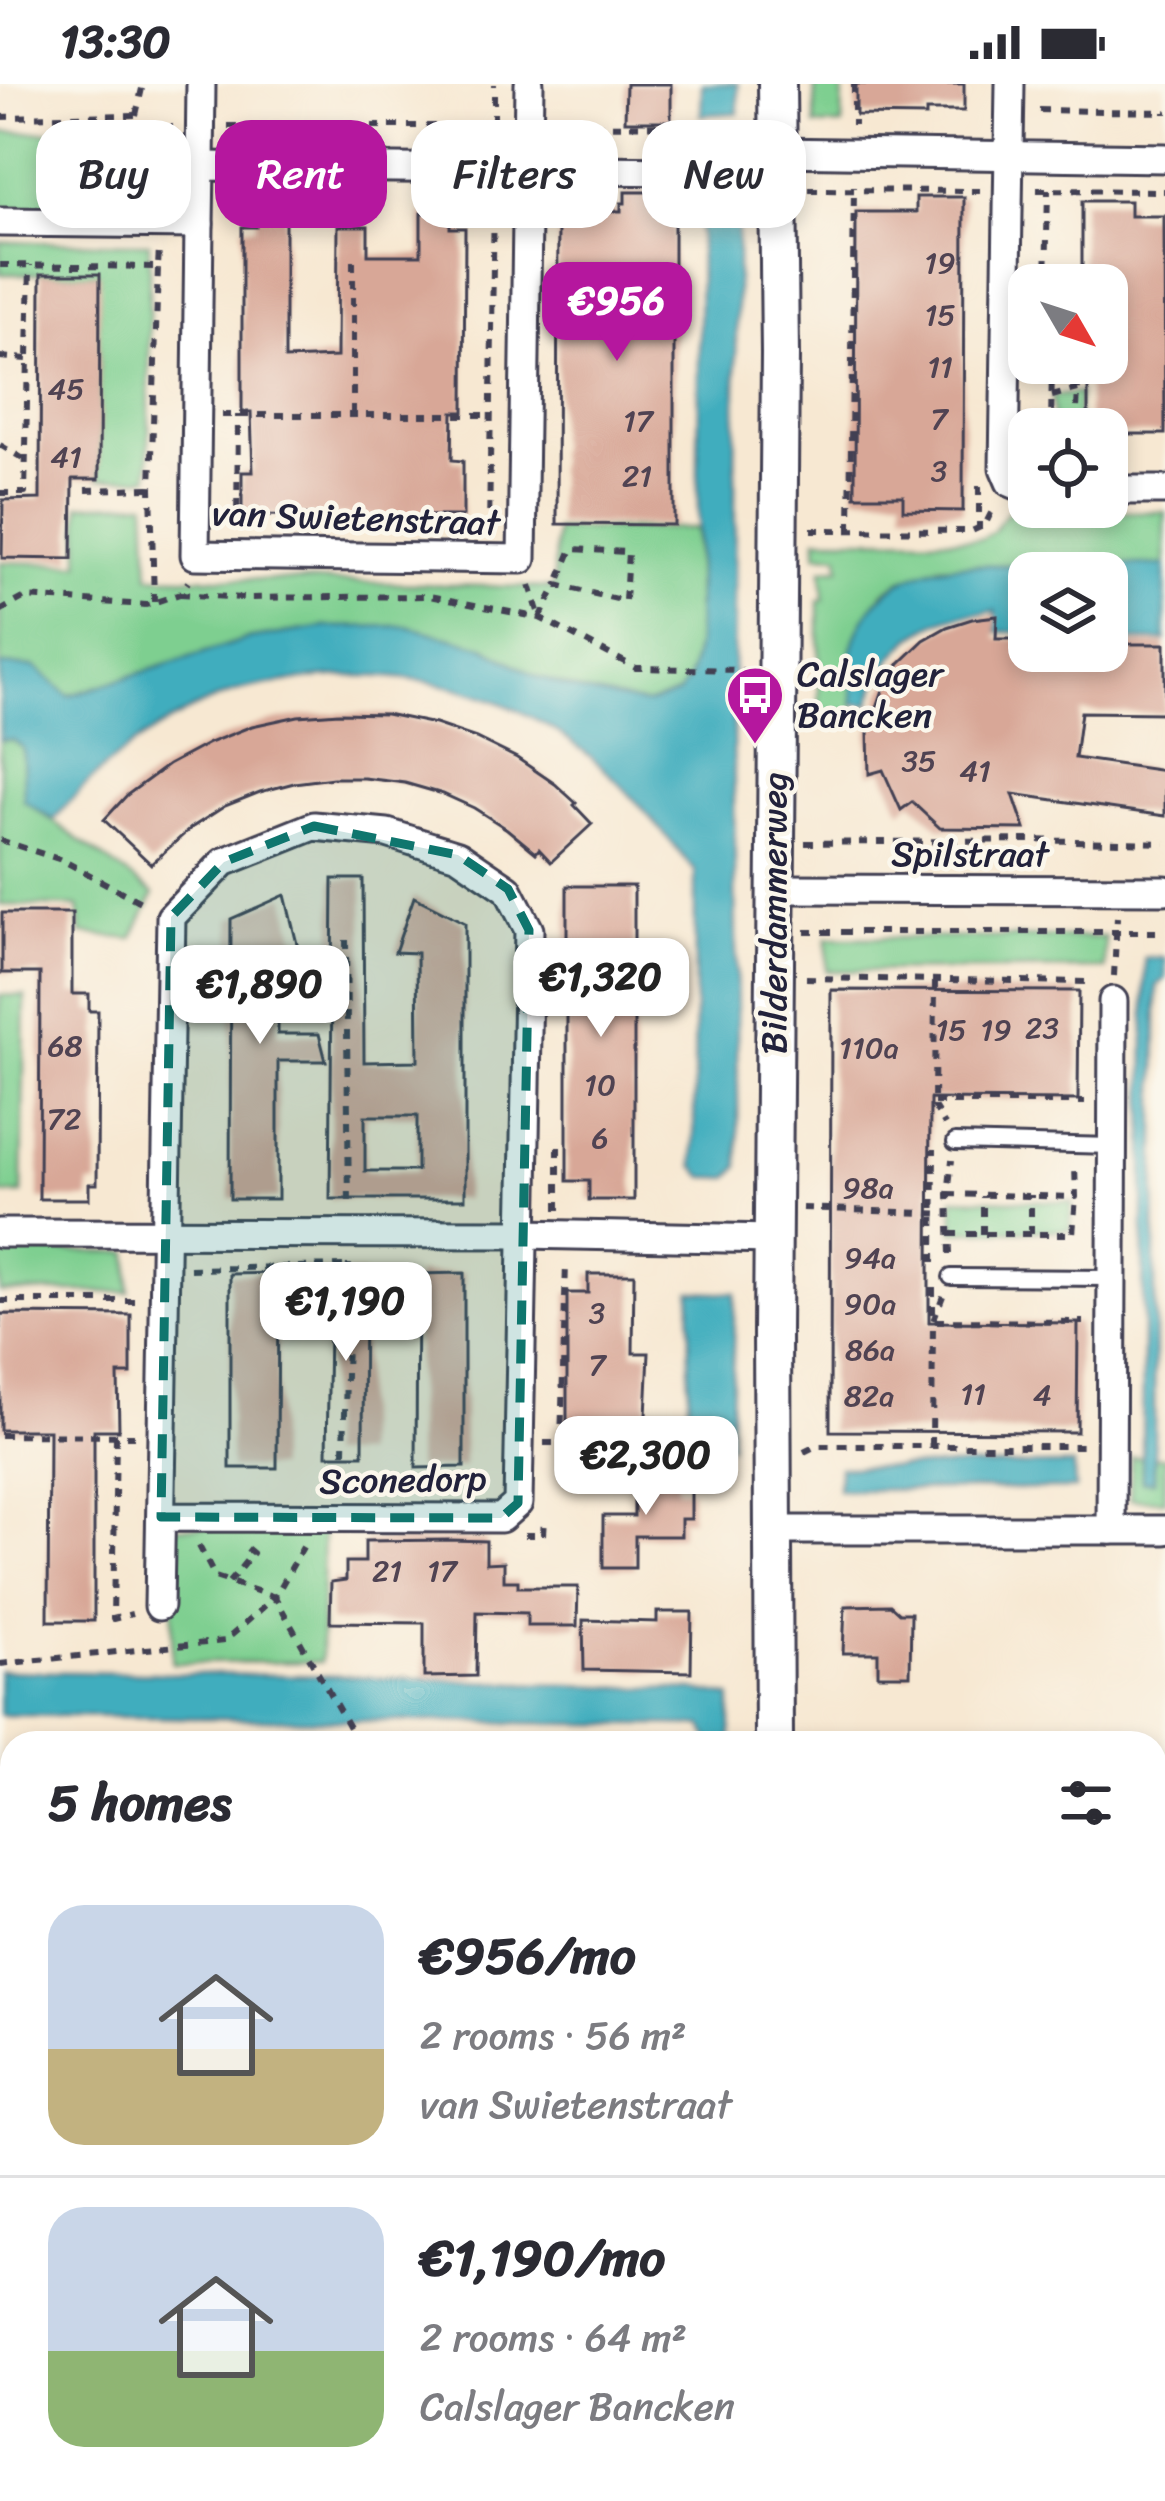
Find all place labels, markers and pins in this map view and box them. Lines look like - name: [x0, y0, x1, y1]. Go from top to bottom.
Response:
- pin: €956: [546, 262, 688, 364]
- place label: Calslager Bancken: [797, 642, 945, 747]
- bus stop icon: Calslager Bancken: [724, 664, 786, 746]
- pin: €1,320: [503, 938, 699, 1040]
- pin: €1,890: [162, 945, 358, 1047]
- pin: €1,190: [248, 1262, 444, 1364]
- pin: €2,300: [548, 1416, 744, 1518]

